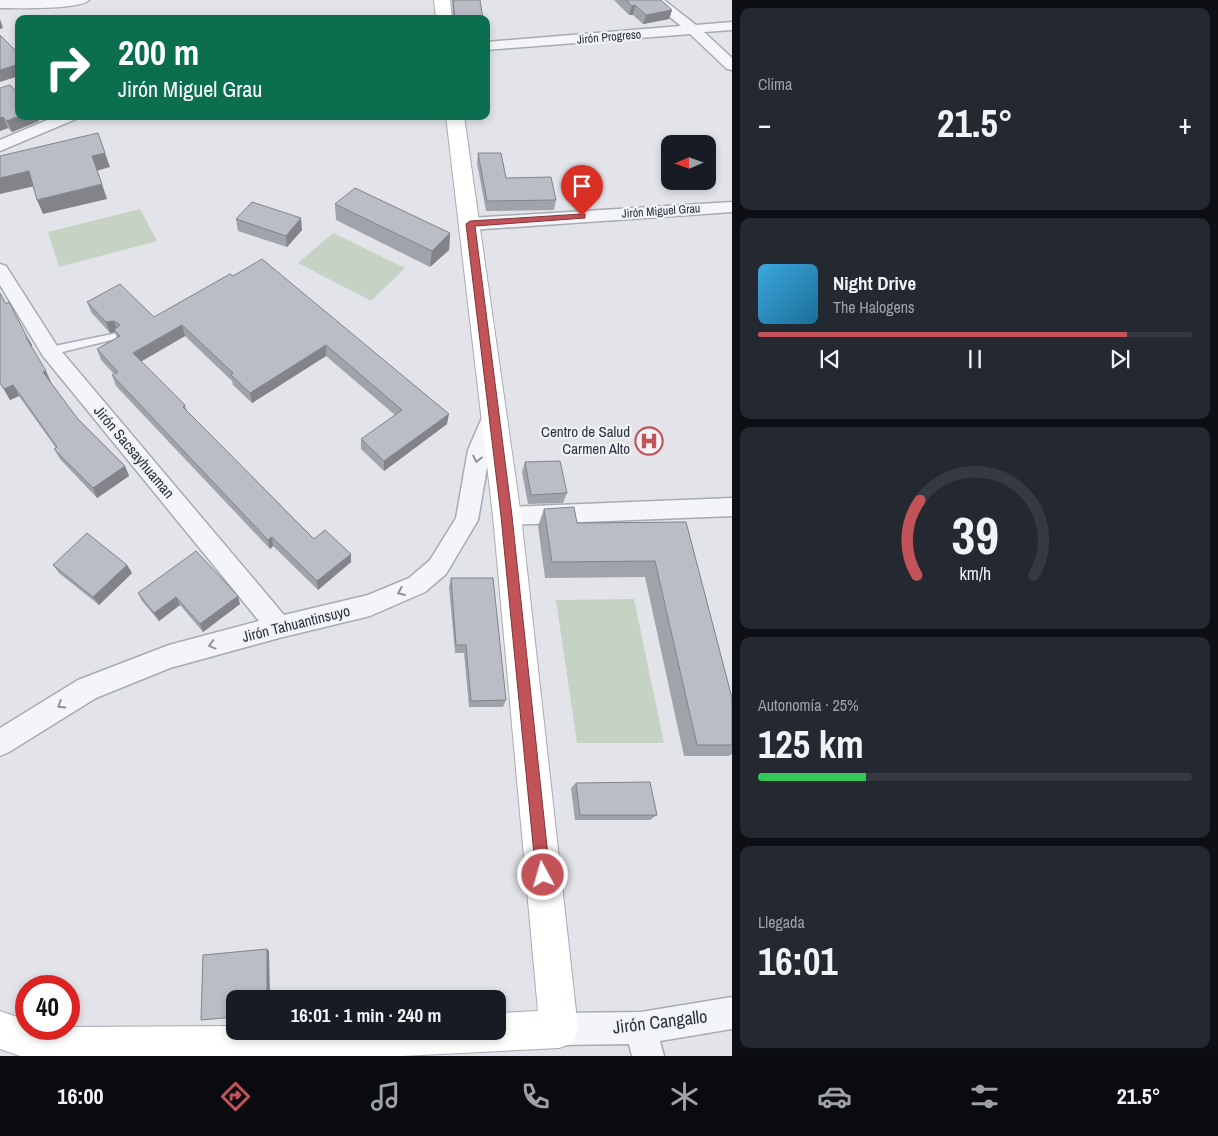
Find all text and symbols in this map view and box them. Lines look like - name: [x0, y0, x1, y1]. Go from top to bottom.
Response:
- street label: Jirón Progreso: [576, 26, 642, 48]
- text: 200 m: [118, 29, 199, 76]
- icon: right: [35, 35, 100, 100]
- text: Clima: [758, 73, 792, 95]
- text: Jirón Miguel Grau: [118, 74, 262, 104]
- text: 21.5°: [937, 98, 1013, 149]
- text: −: [758, 105, 771, 143]
- text: +: [1179, 105, 1192, 143]
- north arrow: [661, 135, 716, 190]
- map controls: [661, 135, 716, 190]
- pin: [561, 165, 603, 216]
- icon: arrive: [568, 172, 596, 200]
- street label: Jirón Miguel Grau: [621, 200, 701, 222]
- text: Night Drive: [833, 270, 916, 296]
- text: The Halogens: [833, 296, 915, 318]
- icon: previous: [816, 345, 844, 373]
- icon: pause: [961, 345, 989, 373]
- icon: next: [1106, 345, 1134, 373]
- street label: Jirón Sacsayhuaman: [89, 401, 180, 503]
- place label: Centro de Salud Carmen Alto: [541, 421, 630, 459]
- hospital icon: Centro de Salud Carmen Alto: [634, 426, 664, 456]
- one-way arrow: [473, 454, 483, 463]
- text: 39: [951, 500, 999, 570]
- text: km/h: [959, 562, 991, 586]
- one-way arrow: [397, 585, 406, 596]
- street label: Jirón Tahuantinsuyo: [240, 600, 352, 647]
- one-way arrow: [208, 640, 216, 650]
- text: Autonomía · 25%: [758, 694, 859, 716]
- one-way arrow: [58, 699, 67, 709]
- text: 125 km: [758, 719, 864, 770]
- position arrow: [516, 848, 568, 900]
- text: Llegada: [758, 911, 805, 933]
- text: 16:01: [758, 936, 838, 987]
- speed limit sign: 40: [15, 975, 80, 1040]
- text: 16:01 · 1 min · 240 m: [291, 1002, 441, 1028]
- street label: Jirón Cangallo: [611, 1003, 709, 1040]
- icon: directions: [218, 1079, 253, 1114]
- icon: music: [368, 1079, 403, 1114]
- icon: phone: [518, 1079, 553, 1114]
- icon: climate: [667, 1079, 702, 1114]
- icon: car: [817, 1079, 852, 1114]
- icon: filters: [967, 1079, 1002, 1114]
- text: 16:00: [57, 1081, 104, 1111]
- text: 21.5°: [1117, 1081, 1161, 1111]

